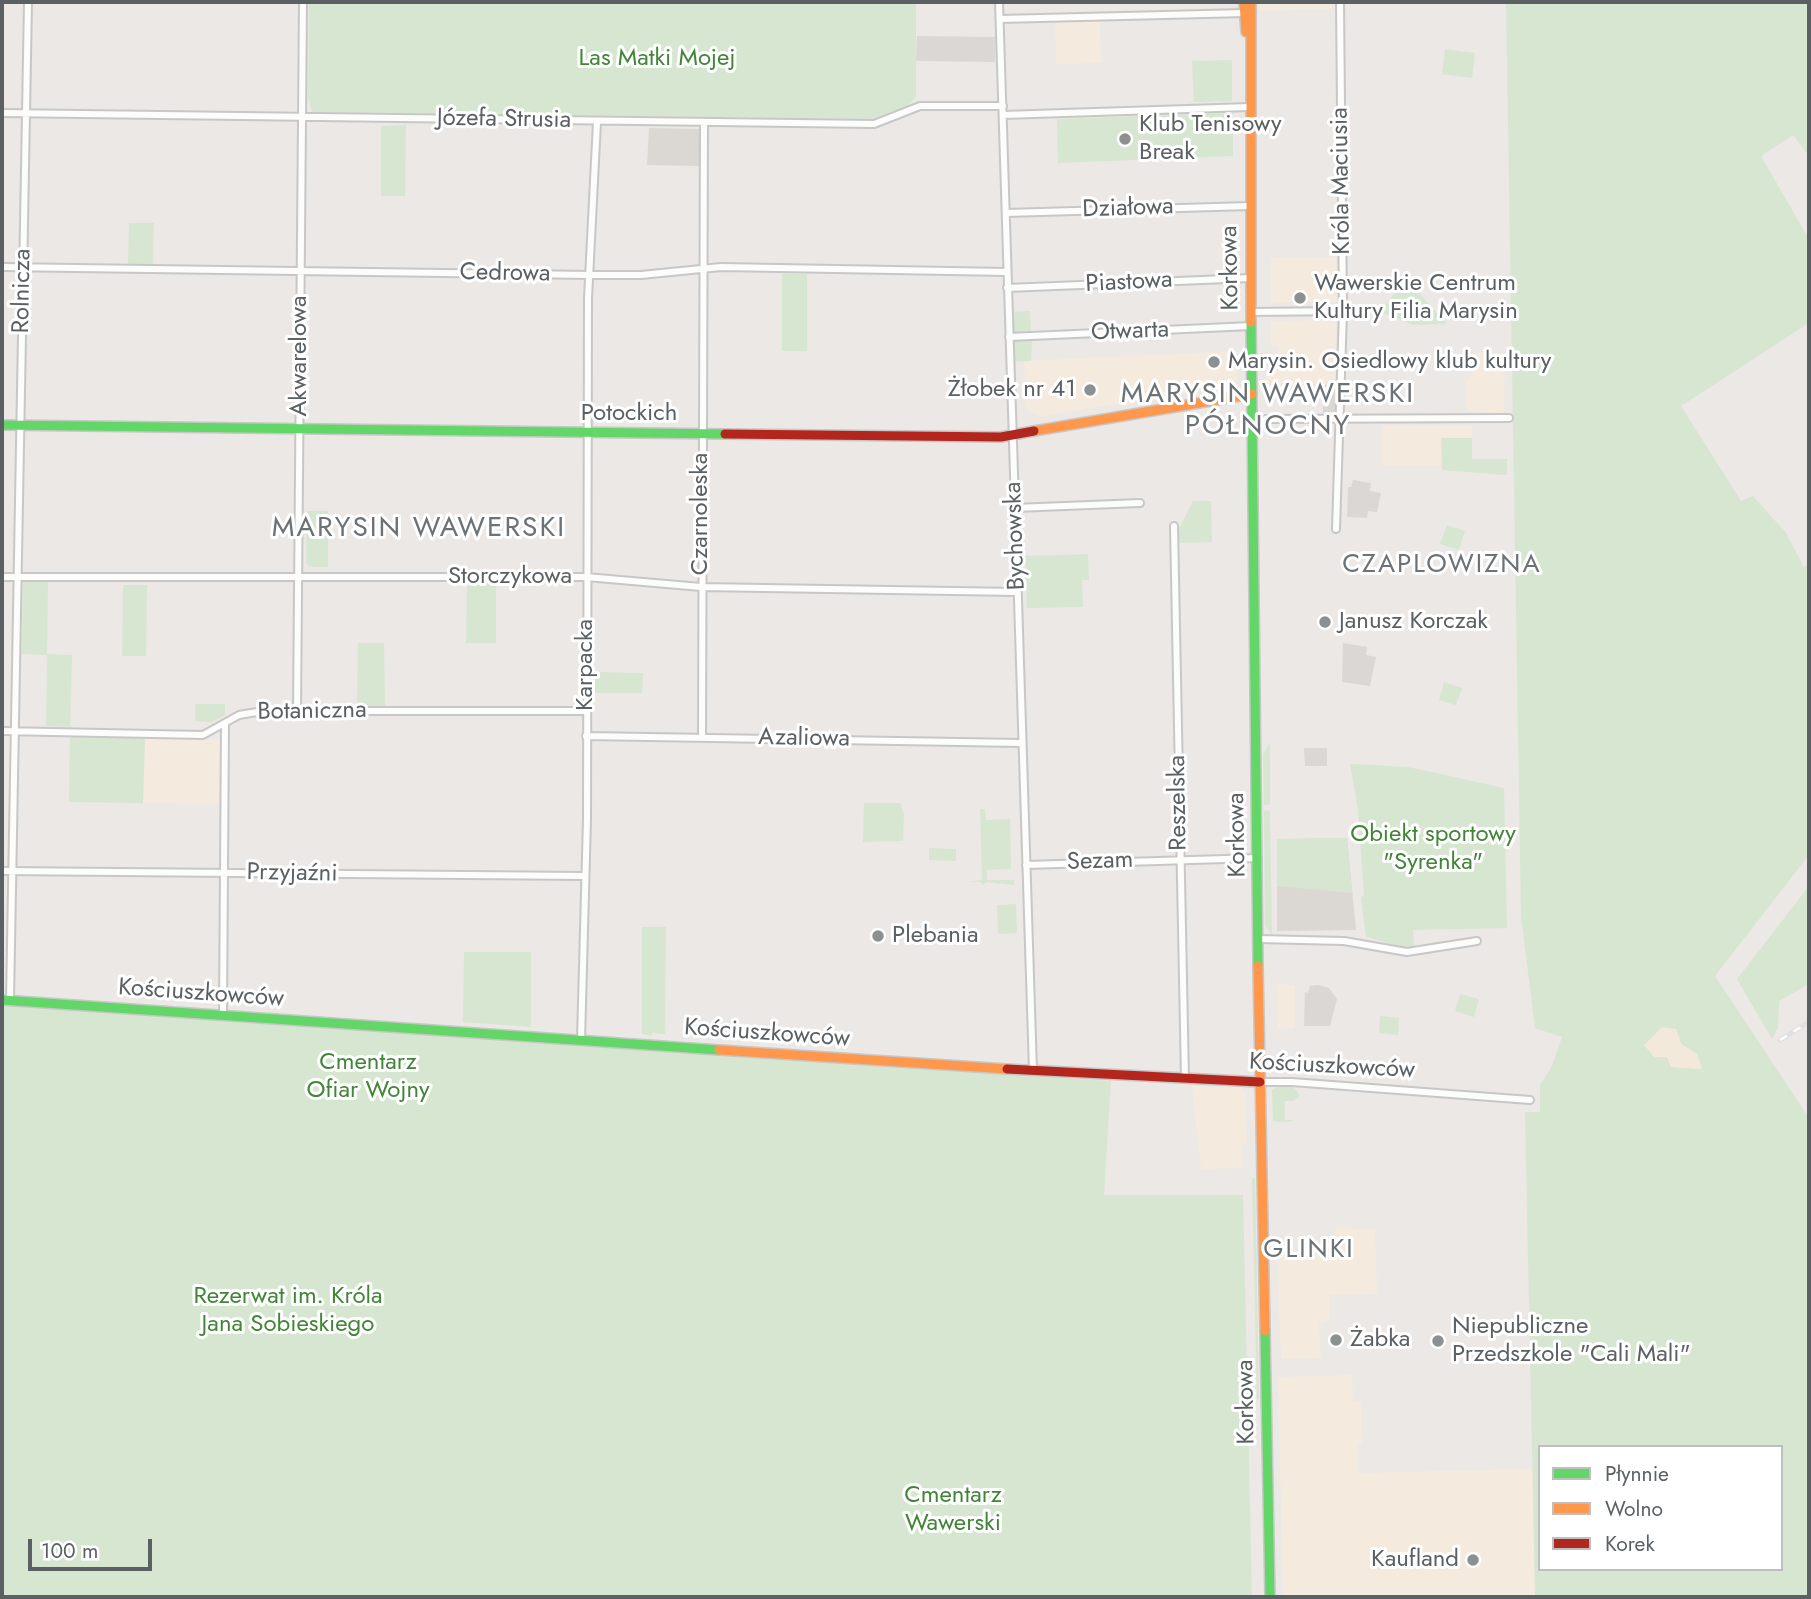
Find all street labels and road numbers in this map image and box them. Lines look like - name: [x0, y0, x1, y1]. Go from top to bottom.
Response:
- street label: Józefa Strusia: [437, 104, 571, 136]
- street label: Króla Maciusia: [1326, 107, 1358, 255]
- street label: Działowa: [1082, 193, 1174, 225]
- street label: Korkowa: [1216, 225, 1246, 311]
- street label: Rolnicza: [8, 248, 38, 334]
- street label: Cedrowa: [459, 259, 551, 289]
- street label: Piastowa: [1085, 266, 1173, 300]
- street label: Akwarelowa: [286, 296, 314, 416]
- street label: Otwarta: [1090, 316, 1170, 348]
- street label: Potockich: [581, 400, 677, 428]
- street label: Czarnoleska: [687, 453, 715, 575]
- street label: Bychowska: [1000, 481, 1032, 591]
- street label: Storczykowa: [448, 563, 572, 591]
- street label: Karpacka: [572, 619, 600, 711]
- street label: Botaniczna: [257, 697, 367, 727]
- street label: Azaliowa: [758, 724, 850, 754]
- street label: Reszelska: [1164, 755, 1194, 851]
- street label: Korkowa: [1223, 792, 1253, 878]
- street label: Sezam: [1066, 846, 1134, 878]
- street label: Przyjaźni: [246, 859, 338, 889]
- street label: Kościuszkowców: [117, 974, 285, 1014]
- street label: Kościuszkowców: [683, 1014, 851, 1054]
- street label: Kościuszkowców: [1248, 1048, 1416, 1086]
- street label: Korkowa: [1232, 1359, 1262, 1445]

